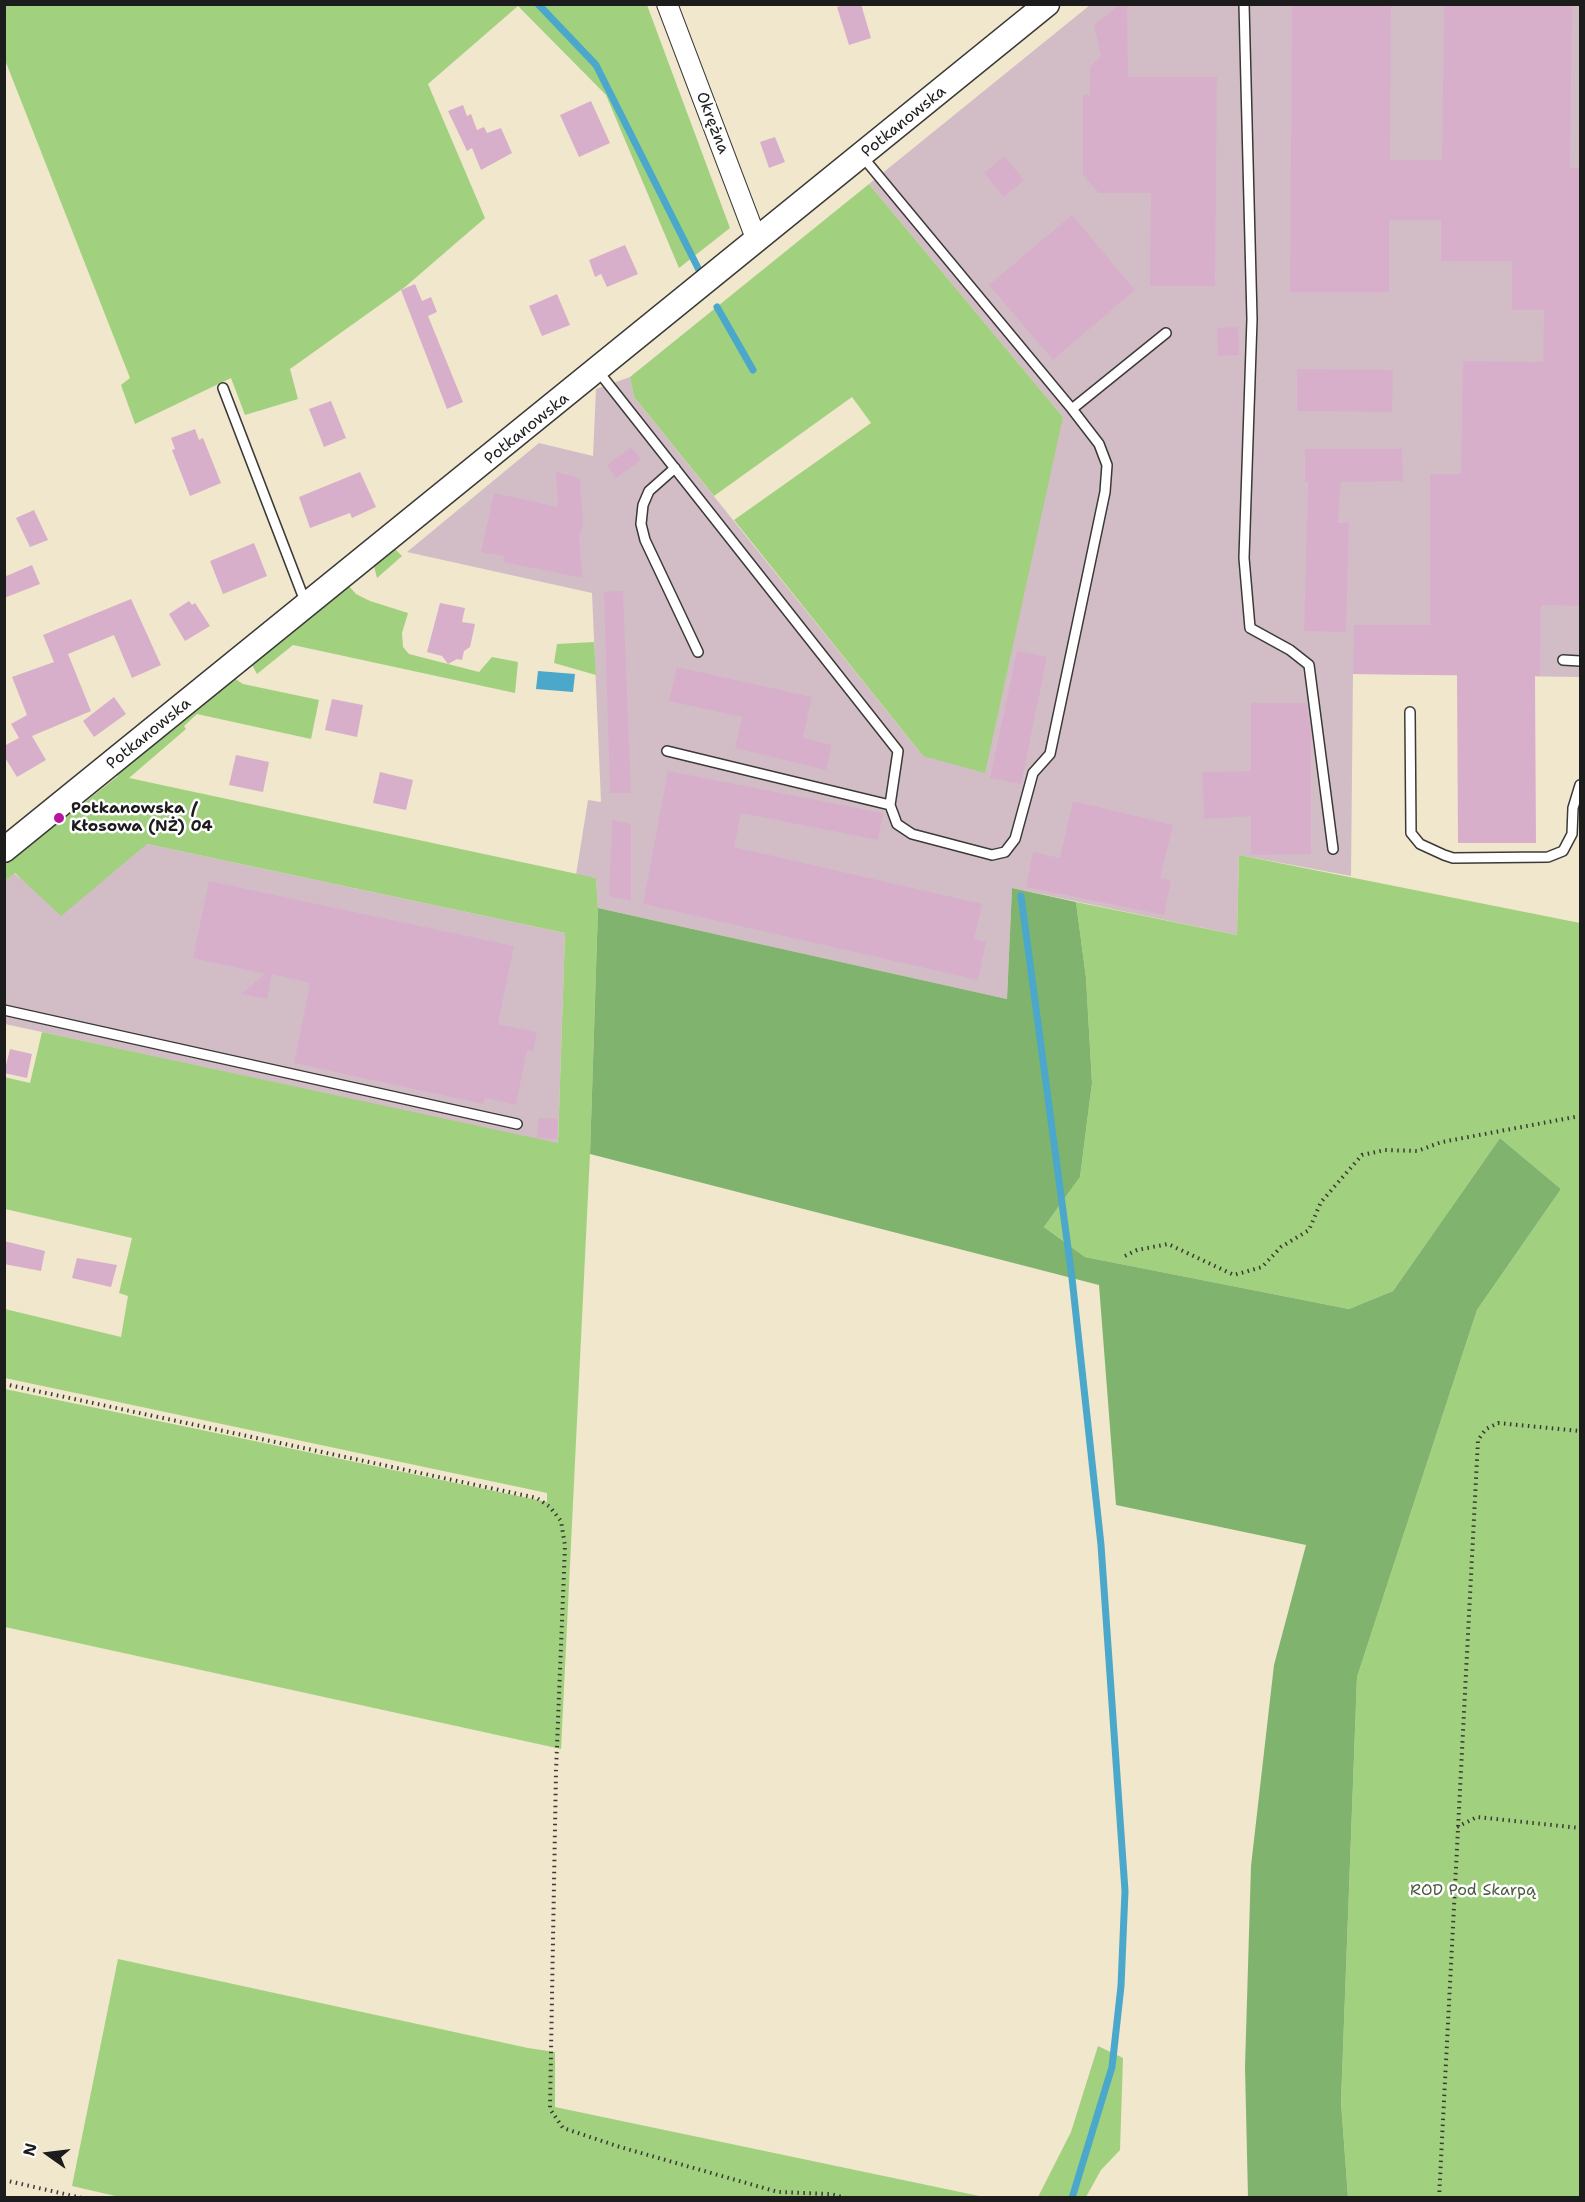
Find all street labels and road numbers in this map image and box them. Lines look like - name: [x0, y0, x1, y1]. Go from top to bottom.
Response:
- street label: Potkanowska: [858, 82, 950, 162]
- street label: Okrężna: [691, 89, 733, 157]
- street label: Potkanowska: [481, 389, 573, 469]
- street label: Potkanowska: [103, 694, 195, 774]

